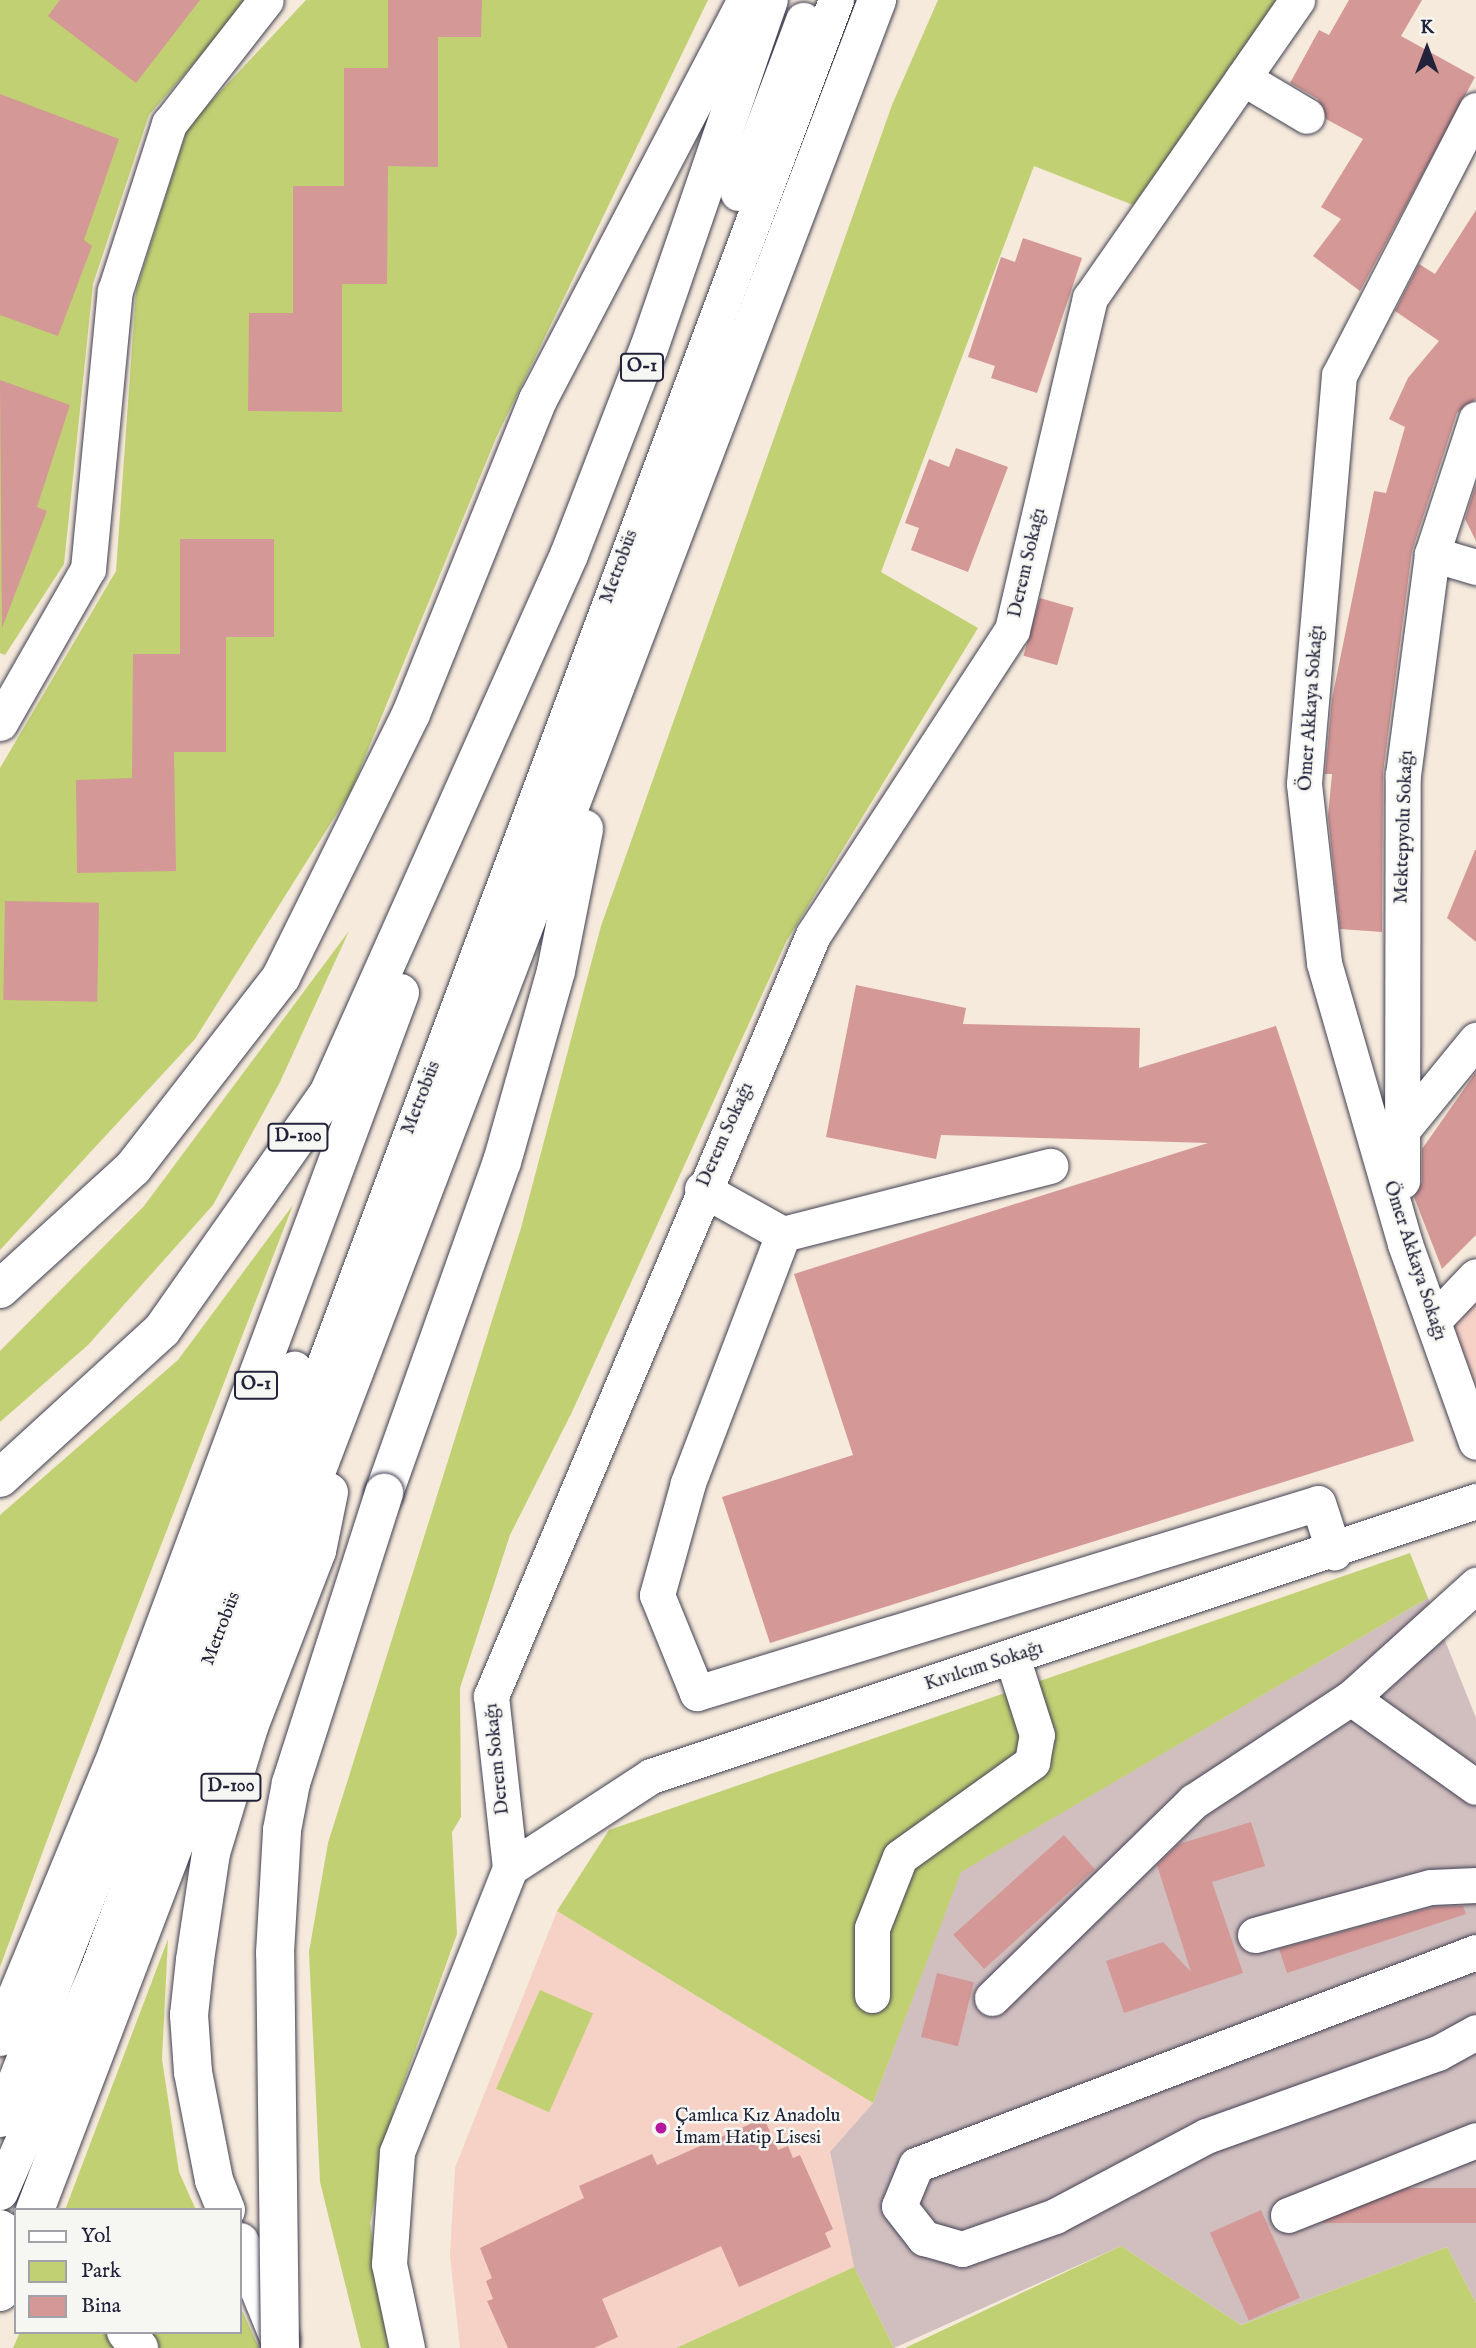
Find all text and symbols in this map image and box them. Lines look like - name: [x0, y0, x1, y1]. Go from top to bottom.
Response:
- north arrow: [1392, 14, 1462, 84]
- text: K: [1420, 16, 1434, 40]
- road number: O-1: [619, 352, 665, 382]
- street label: Derem Sokağı: [1004, 506, 1052, 620]
- street label: Metrobüs: [596, 527, 644, 607]
- street label: Ömer Akkaya Sokağı: [1295, 624, 1329, 792]
- street label: Mektepyolu Sokağı: [1391, 750, 1419, 904]
- street label: Metrobüs: [398, 1058, 446, 1138]
- street label: Derem Sokağı: [693, 1079, 759, 1191]
- road number: D-100: [266, 1122, 330, 1152]
- street label: Ömer Akkaya Sokağı: [1377, 1178, 1451, 1344]
- road number: O-1: [233, 1370, 279, 1400]
- street label: Metrobüs: [198, 1589, 246, 1669]
- street label: Kıvılcım Sokağı: [922, 1637, 1046, 1697]
- street label: Derem Sokağı: [481, 1702, 515, 1816]
- road number: D-100: [200, 1772, 262, 1801]
- place label: Çamlıca Kız Anadolu İmam Hatip Lisesi: [675, 2106, 840, 2150]
- marker: Çamlıca Kız Anadolu İmam Hatip Lisesi: [653, 2120, 669, 2136]
- legend: [14, 2208, 242, 2334]
- text: Yol: [81, 2223, 111, 2250]
- text: Park: [81, 2258, 121, 2285]
- text: Bina: [81, 2293, 121, 2320]

